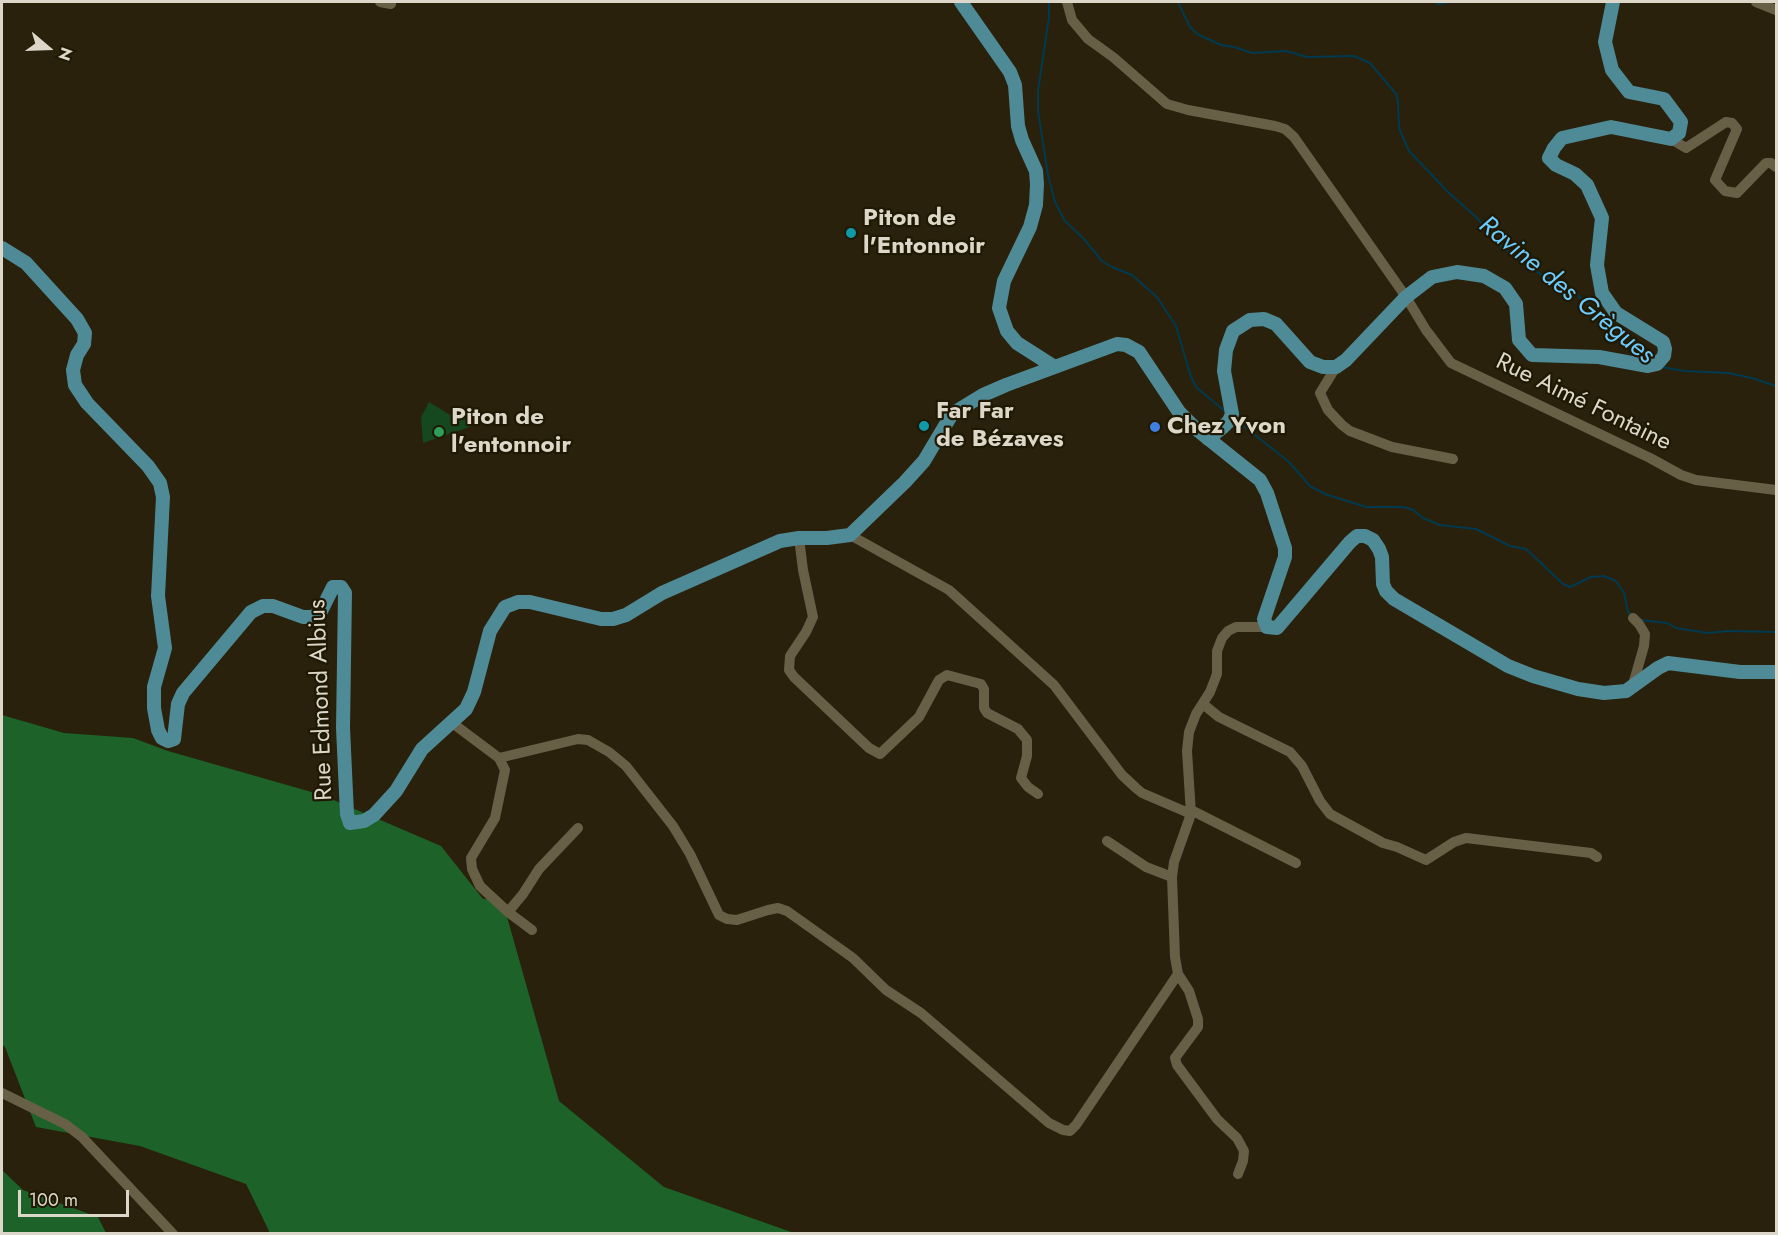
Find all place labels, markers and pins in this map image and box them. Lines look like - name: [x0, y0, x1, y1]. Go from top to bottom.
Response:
- place label: Piton de l'Entonnoir: [863, 205, 985, 261]
- marker: Piton de l'Entonnoir: [844, 226, 858, 240]
- place label: Far Far de Bézaves: [936, 398, 1064, 454]
- place label: Piton de l'entonnoir: [451, 404, 571, 460]
- place label: Chez Yvon: [1167, 413, 1286, 441]
- marker: Far Far de Bézaves: [917, 419, 931, 433]
- marker: Chez Yvon: [1148, 420, 1162, 434]
- marker: Piton de l'entonnoir: [432, 425, 446, 439]

